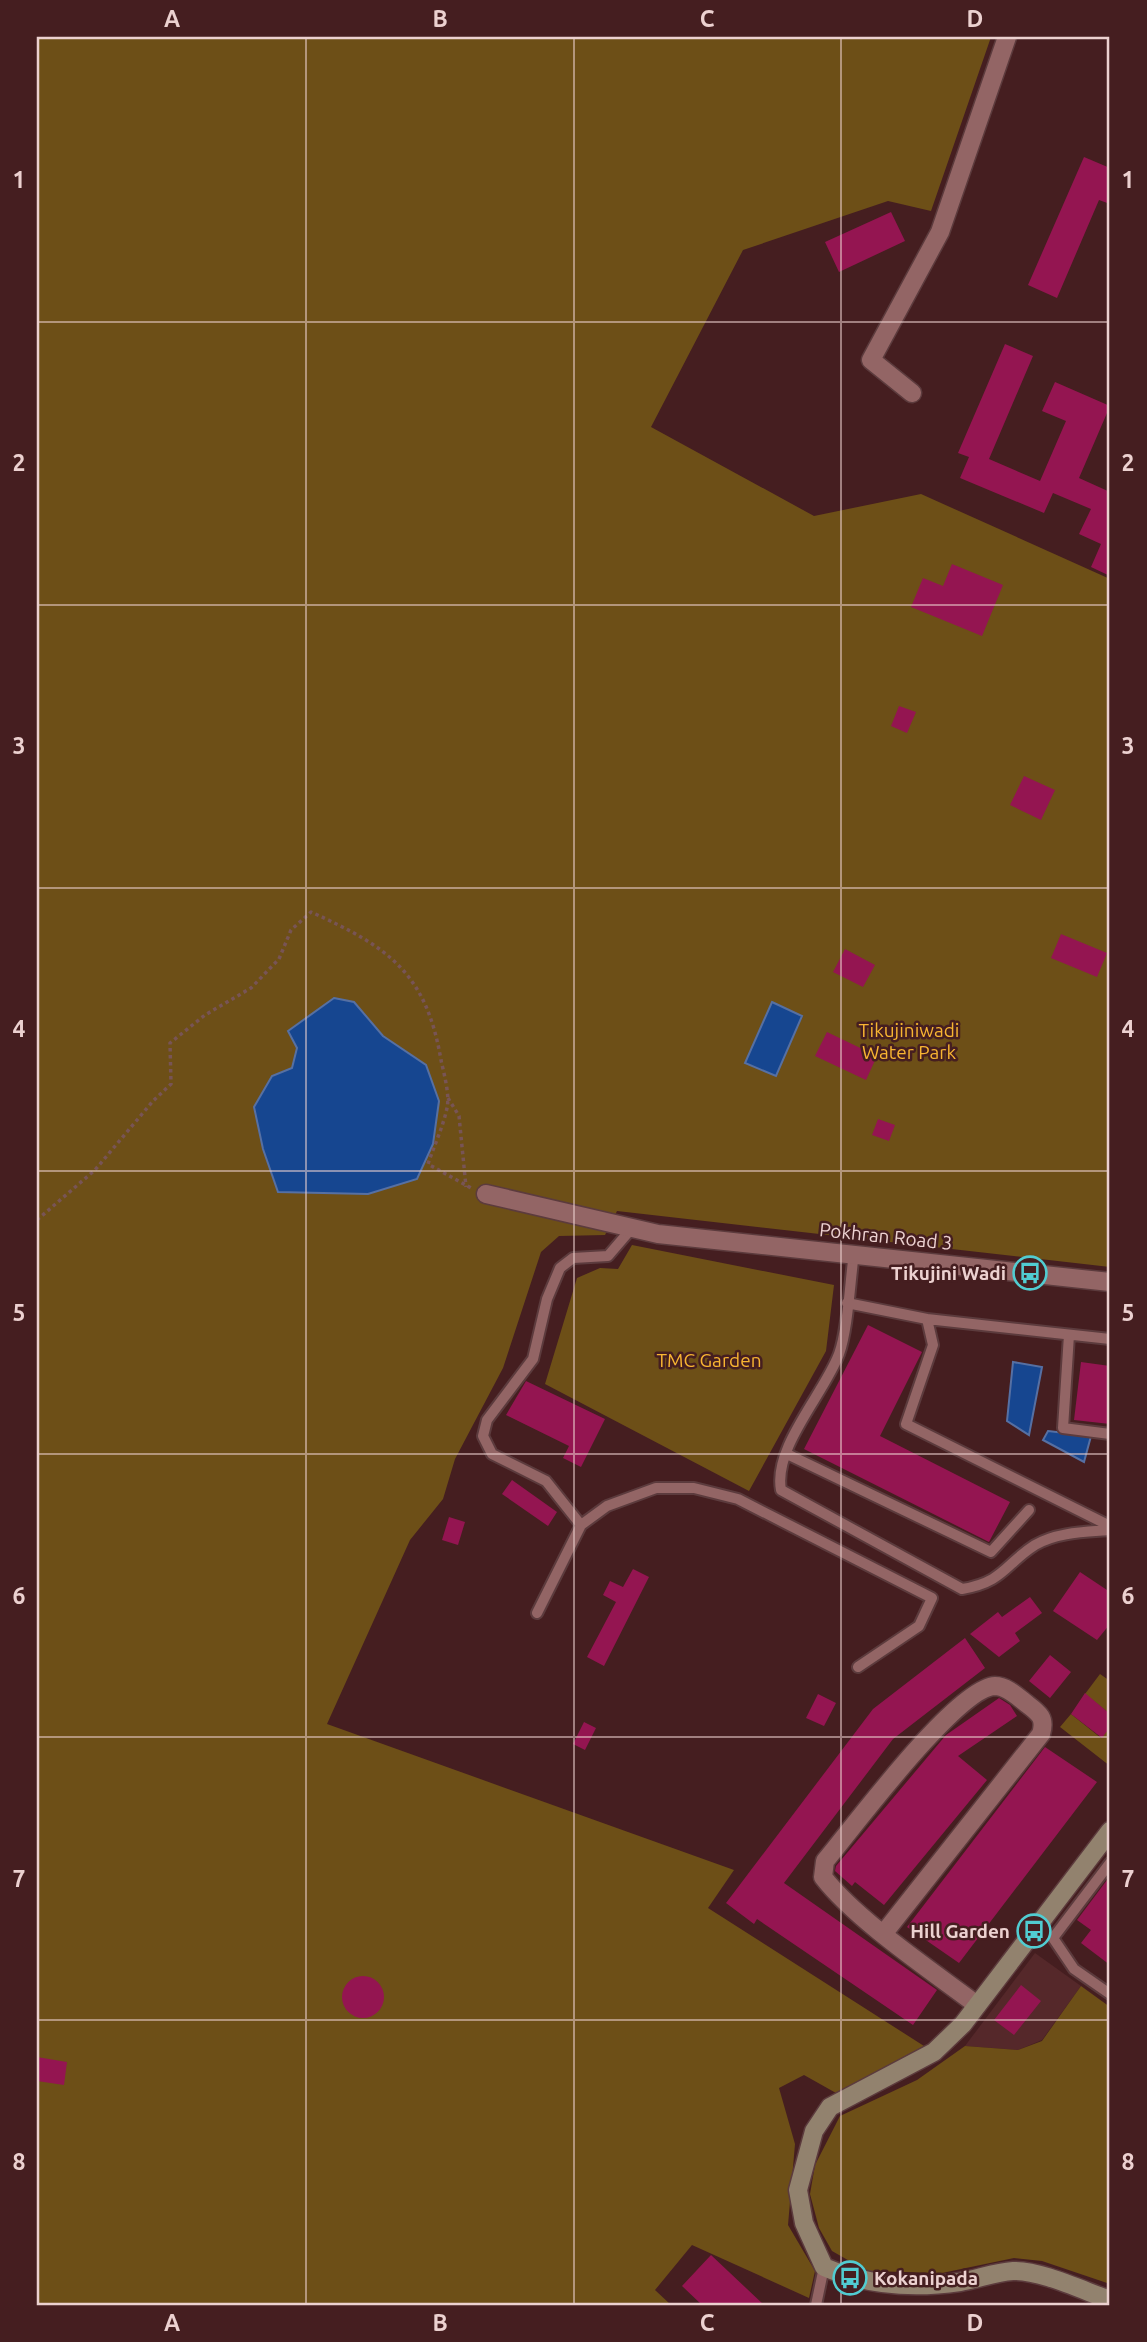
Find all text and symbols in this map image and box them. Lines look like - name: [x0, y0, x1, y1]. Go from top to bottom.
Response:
- text: A: [164, 6, 180, 31]
- text: B: [432, 6, 448, 31]
- text: C: [700, 6, 715, 31]
- text: D: [967, 6, 983, 31]
- text: 1: [13, 167, 25, 192]
- text: 1: [1122, 167, 1134, 192]
- text: 2: [13, 450, 25, 475]
- text: 2: [1122, 450, 1134, 475]
- text: 3: [13, 733, 25, 758]
- text: 3: [1122, 733, 1134, 758]
- text: 4: [13, 1016, 26, 1041]
- text: 4: [1122, 1016, 1135, 1041]
- park label: Tikujiniwadi Water Park: [859, 1019, 959, 1063]
- street label: Pokhran Road 3: [818, 1218, 954, 1254]
- bus stop icon: Tikujini Wadi: [1011, 1254, 1049, 1292]
- place label: Tikujini Wadi: [891, 1262, 1006, 1284]
- text: 5: [13, 1300, 25, 1325]
- text: 5: [1122, 1300, 1134, 1325]
- park label: TMC Garden: [656, 1349, 762, 1371]
- text: 6: [13, 1583, 26, 1608]
- text: 6: [1122, 1583, 1135, 1608]
- text: 7: [13, 1866, 25, 1891]
- text: 7: [1122, 1866, 1134, 1891]
- bus stop icon: Hill Garden: [1015, 1912, 1053, 1950]
- place label: Hill Garden: [910, 1920, 1010, 1942]
- text: 8: [13, 2149, 25, 2174]
- text: 8: [1122, 2149, 1134, 2174]
- bus stop icon: Kokanipada: [831, 2259, 869, 2297]
- place label: Kokanipada: [874, 2267, 978, 2289]
- text: A: [164, 2310, 180, 2335]
- text: B: [432, 2310, 448, 2335]
- text: C: [700, 2310, 715, 2335]
- text: D: [967, 2310, 983, 2335]

